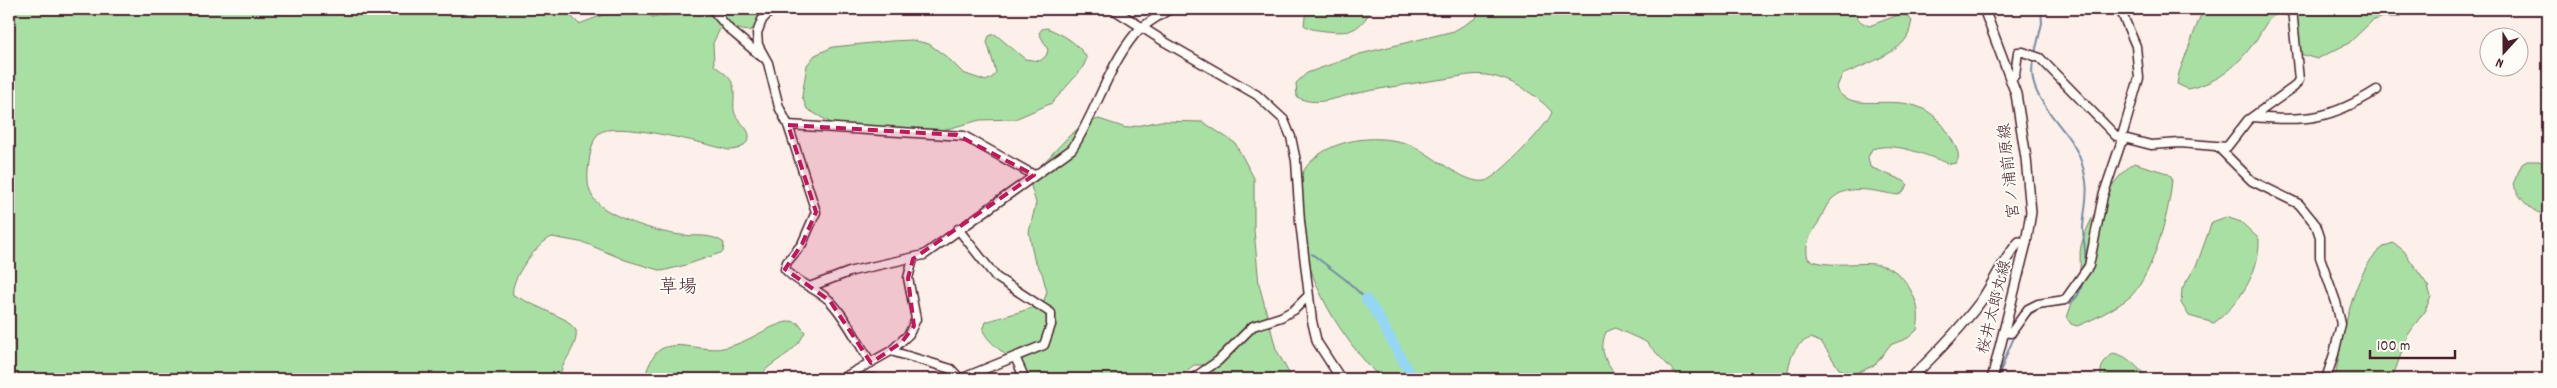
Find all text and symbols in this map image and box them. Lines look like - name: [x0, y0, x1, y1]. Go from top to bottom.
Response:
- north arrow: [2480, 28, 2530, 78]
- text: N: [2493, 52, 2507, 73]
- street label: 宮ノ浦前原線: [1994, 122, 2026, 220]
- street label: 桜井太郎丸線: [1972, 258, 2018, 356]
- district label: 草場: [659, 275, 697, 302]
- scale bar: [2370, 328, 2454, 360]
- text: 100 m: [2377, 336, 2410, 358]

